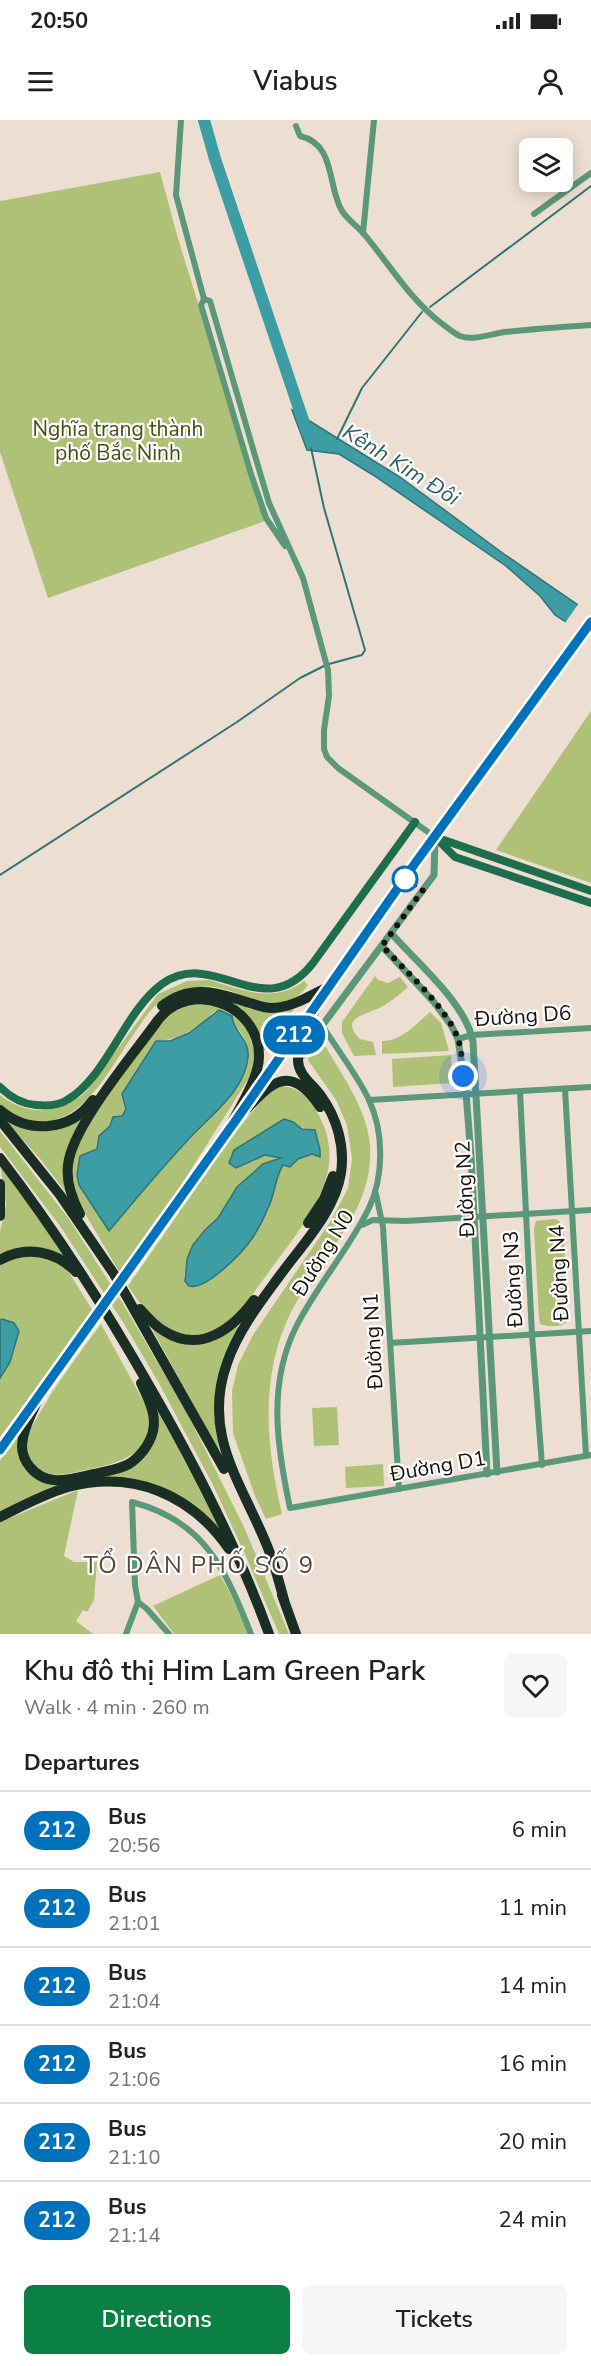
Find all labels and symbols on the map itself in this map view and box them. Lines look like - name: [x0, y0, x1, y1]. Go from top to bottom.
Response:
- park label: Nghĩa trang thành phố Bắc Ninh: [33, 415, 203, 467]
- water label: Kênh Kim Đôi: [337, 417, 466, 513]
- unlabelled marker: [392, 866, 418, 892]
- street label: Đường D6: [473, 999, 572, 1033]
- line badge: 212: [260, 1016, 328, 1054]
- your location: [448, 1061, 478, 1091]
- street label: Đường N2: [448, 1140, 482, 1239]
- street label: Đường N0: [285, 1205, 361, 1302]
- street label: Đường N4: [542, 1224, 576, 1323]
- street label: Đường N3: [496, 1230, 530, 1329]
- street label: Đường N1: [356, 1292, 390, 1391]
- street label: Đường D1: [387, 1444, 488, 1488]
- district label: TỔ DÂN PHỐ SỐ 9: [83, 1548, 315, 1581]

